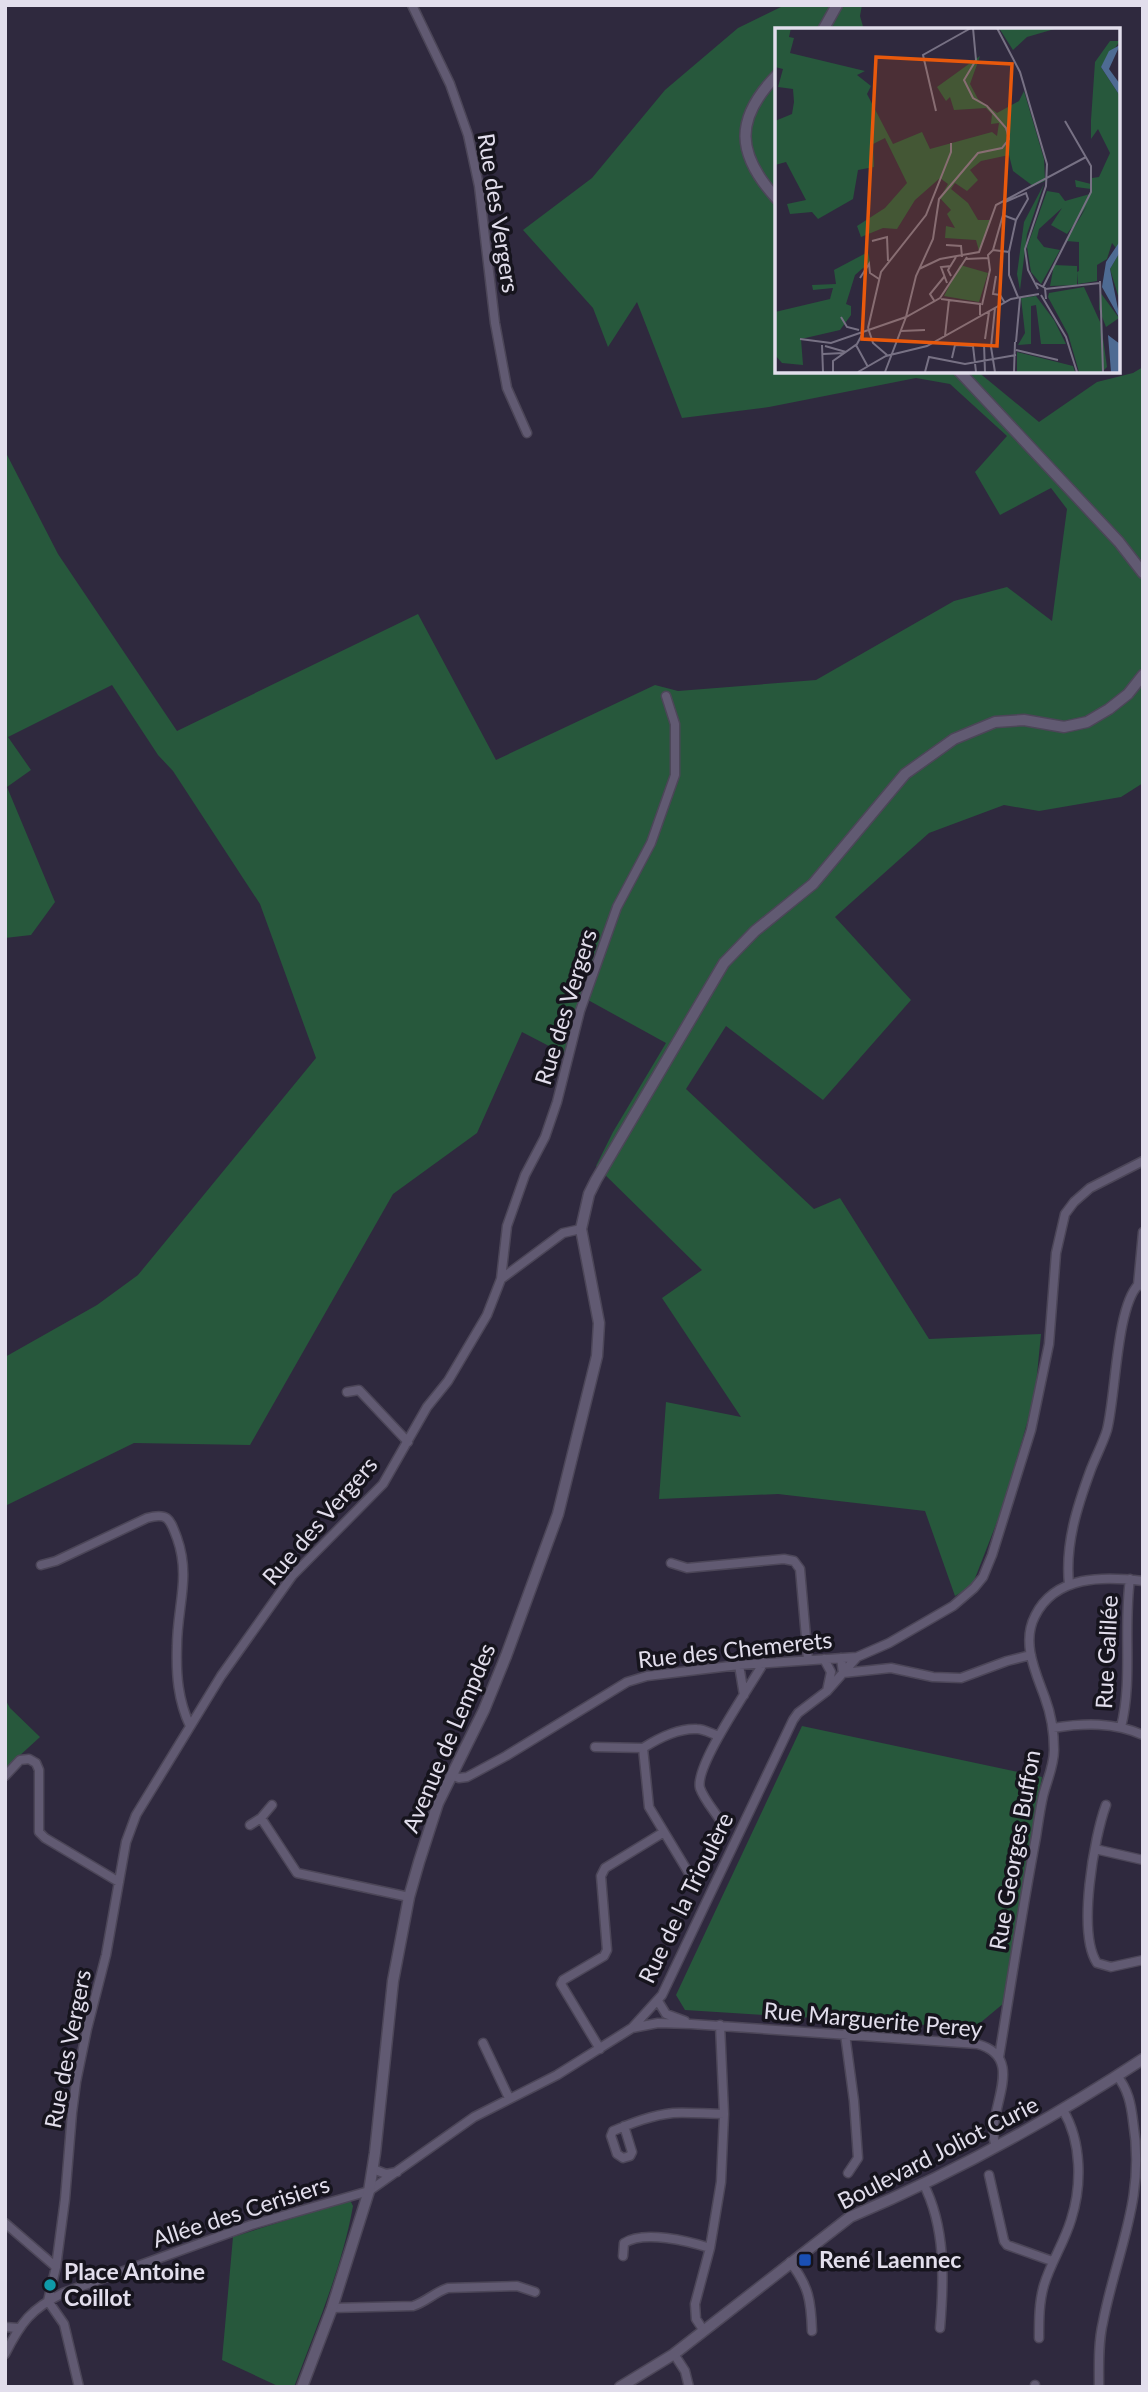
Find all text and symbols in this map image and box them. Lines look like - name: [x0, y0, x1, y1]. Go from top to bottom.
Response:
- inset map: [775, 28, 1120, 373]
- street label: Rue des Vergers: [473, 131, 525, 295]
- street label: Rue des Vergers: [528, 926, 602, 1088]
- street label: Rue des Vergers: [256, 1450, 383, 1590]
- street label: Rue Galilée: [1089, 1594, 1123, 1709]
- street label: Rue des Chemerets: [636, 1625, 833, 1673]
- street label: Avenue de Lempdes: [396, 1639, 501, 1836]
- street label: Rue Georges Buffon: [983, 1748, 1045, 1952]
- street label: Rue de la Trioulère: [632, 1808, 738, 1987]
- street label: Rue des Vergers: [38, 1967, 96, 2131]
- street label: Rue Marguerite Perey: [763, 1995, 984, 2043]
- street label: Boulevard Joliot Curie: [833, 2089, 1042, 2215]
- street label: Allée des Cerisiers: [149, 2169, 333, 2253]
- place label: René Laennec: [819, 2245, 961, 2273]
- marker: René Laennec: [797, 2252, 813, 2268]
- place label: Place Antoine Coillot: [64, 2257, 205, 2311]
- marker: Place Antoine Coillot: [42, 2277, 58, 2293]

